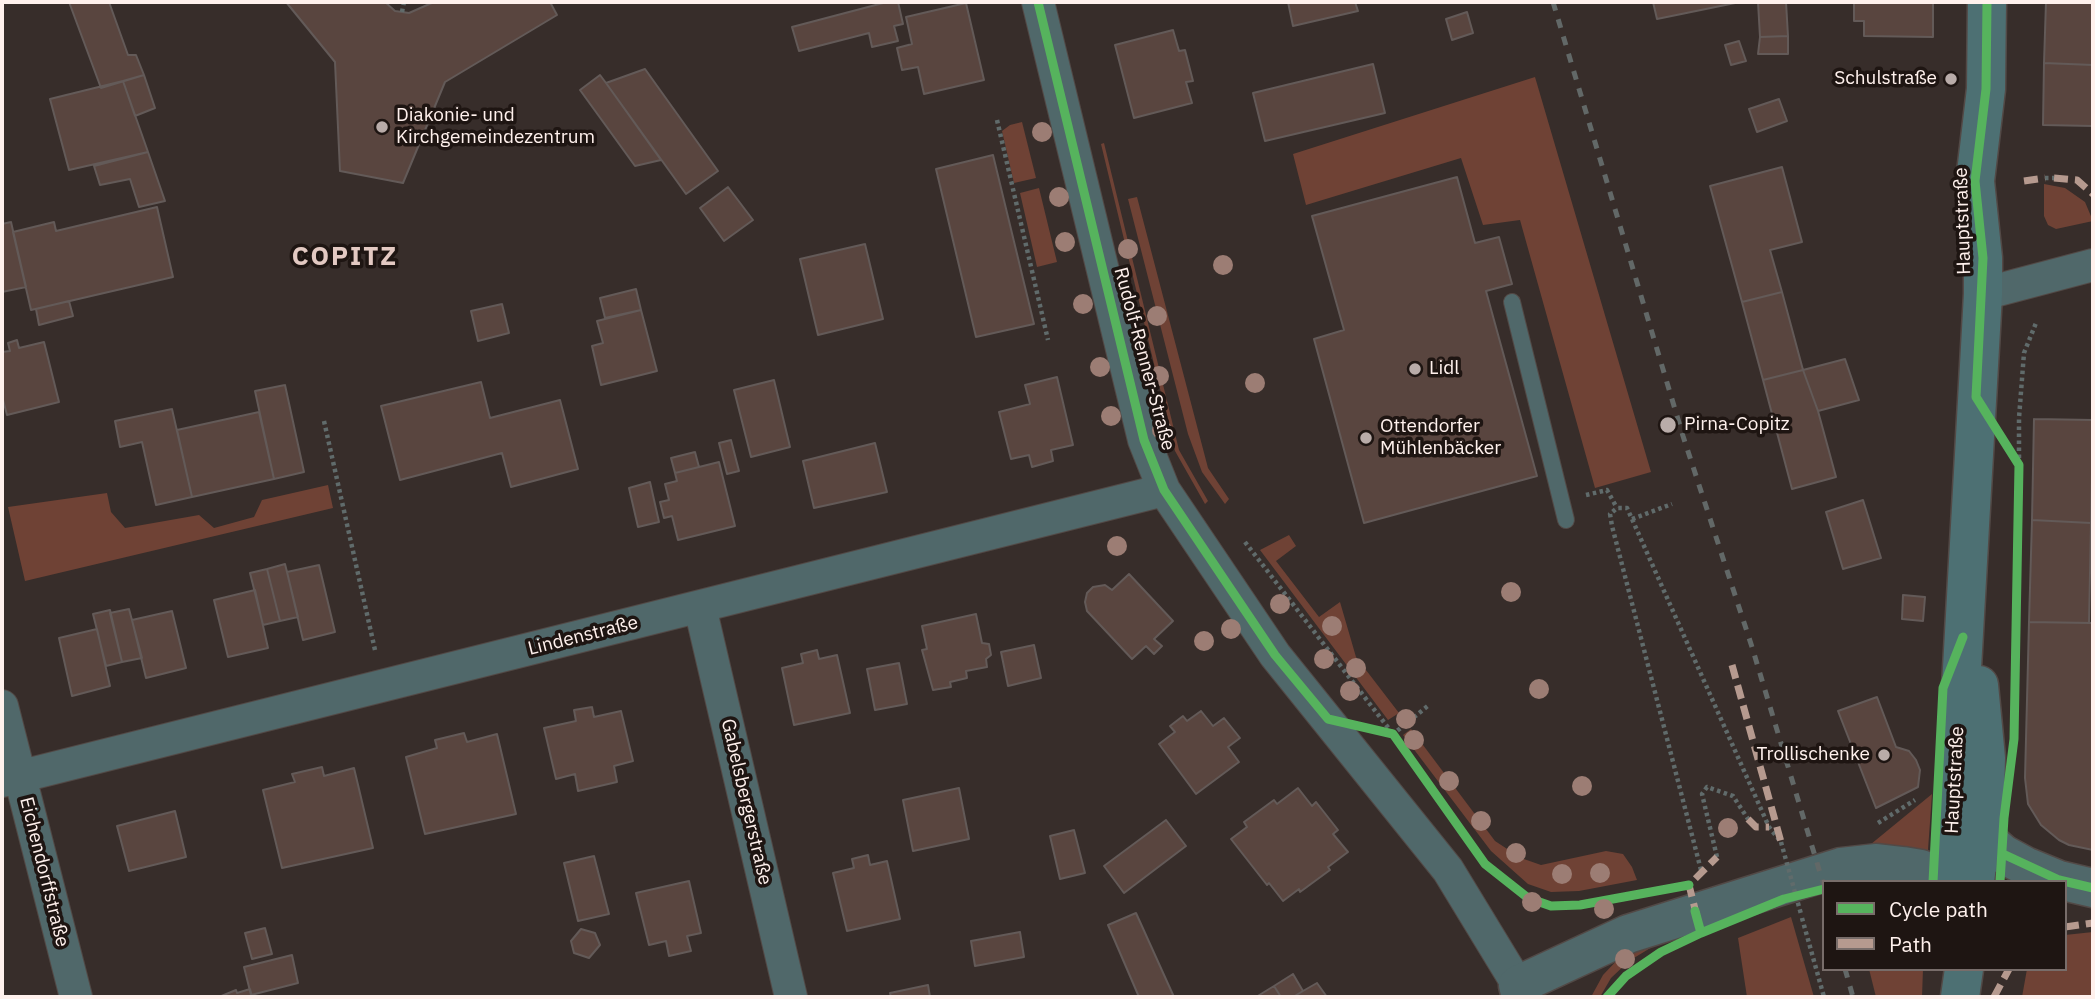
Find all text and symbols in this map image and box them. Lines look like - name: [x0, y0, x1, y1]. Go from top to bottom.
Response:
- place label: Schulstraße: [1834, 68, 1937, 90]
- marker: Schulstraße: [1943, 71, 1959, 87]
- place label: Diakonie- und Kirchgemeindezentrum: [396, 105, 595, 149]
- marker: Diakonie- und Kirchgemeindezentrum: [374, 119, 390, 135]
- street label: Hauptstraße: [1950, 167, 1976, 275]
- district label: COPITZ: [293, 241, 397, 273]
- street label: Rudolf-Renner-Straße: [1109, 265, 1179, 453]
- place label: Lidl: [1429, 358, 1459, 380]
- marker: Lidl: [1407, 361, 1423, 377]
- place label: Pirna-Copitz: [1684, 414, 1790, 436]
- marker: Pirna-Copitz: [1658, 415, 1678, 435]
- place label: Ottendorfer Mühlenbäcker: [1380, 416, 1501, 460]
- marker: Ottendorfer Mühlenbäcker: [1358, 430, 1374, 446]
- street label: Lindenstraße: [526, 611, 640, 661]
- street label: Gabelsbergerstraße: [716, 717, 776, 887]
- street label: Hauptstraße: [1941, 726, 1969, 834]
- place label: Trollischenke: [1757, 744, 1870, 766]
- marker: Trollischenke: [1876, 747, 1892, 763]
- street label: Eichendorffstraße: [14, 795, 74, 949]
- legend: [1822, 880, 2067, 971]
- text: Cycle path: [1889, 895, 1988, 923]
- text: Path: [1889, 930, 1932, 958]

